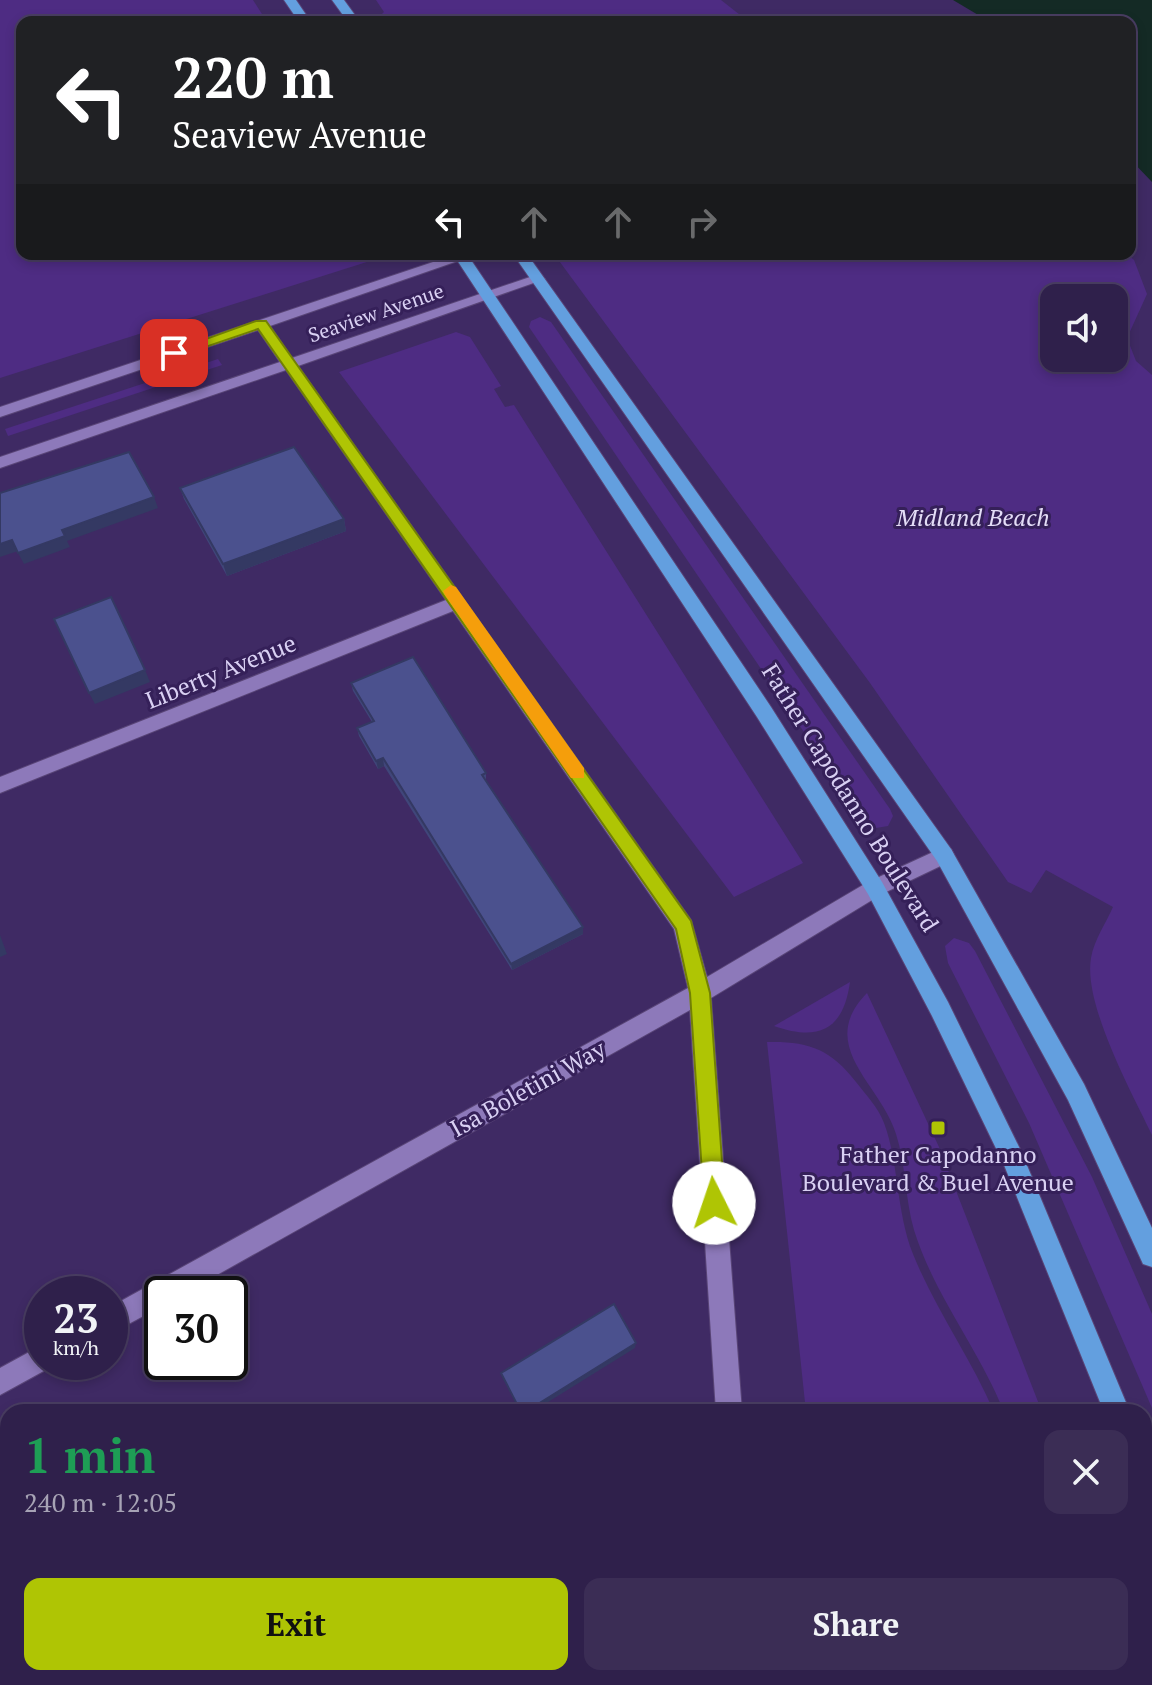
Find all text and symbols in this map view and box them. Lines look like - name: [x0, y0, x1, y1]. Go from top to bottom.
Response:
- text: 220 m: [172, 40, 334, 114]
- icon: left: [40, 48, 144, 152]
- text: Seaview Avenue: [172, 111, 427, 158]
- icon: left: [428, 200, 472, 244]
- icon: ahead: [512, 200, 556, 244]
- icon: ahead: [596, 200, 640, 244]
- icon: right: [680, 200, 724, 244]
- street label: Seaview Avenue: [304, 277, 447, 348]
- map controls: [1040, 284, 1128, 372]
- button: sound: [1040, 284, 1128, 372]
- pin: [140, 319, 208, 387]
- icon: arrive: [152, 331, 196, 375]
- park label: Midland Beach: [895, 501, 1050, 533]
- street label: Liberty Avenue: [141, 626, 301, 716]
- street label: Father Capodanno Boulevard: [755, 657, 947, 938]
- street label: Isa Boletini Way: [444, 1032, 612, 1144]
- marker: Father Capodanno Boulevard & Buel Avenue: [929, 1119, 947, 1137]
- place label: Father Capodanno Boulevard & Buel Avenue: [802, 1138, 1074, 1198]
- position arrow: [672, 1161, 756, 1245]
- speed limit sign: 30: [144, 1276, 248, 1380]
- text: 23: [53, 1291, 99, 1344]
- text: km/h: [53, 1334, 99, 1361]
- text: 1 min: [24, 1423, 155, 1487]
- button: close: [1044, 1430, 1128, 1514]
- text: 240 m · 12:05: [24, 1485, 177, 1519]
- button: Exit: [24, 1578, 568, 1670]
- button: Share: [584, 1578, 1128, 1670]

